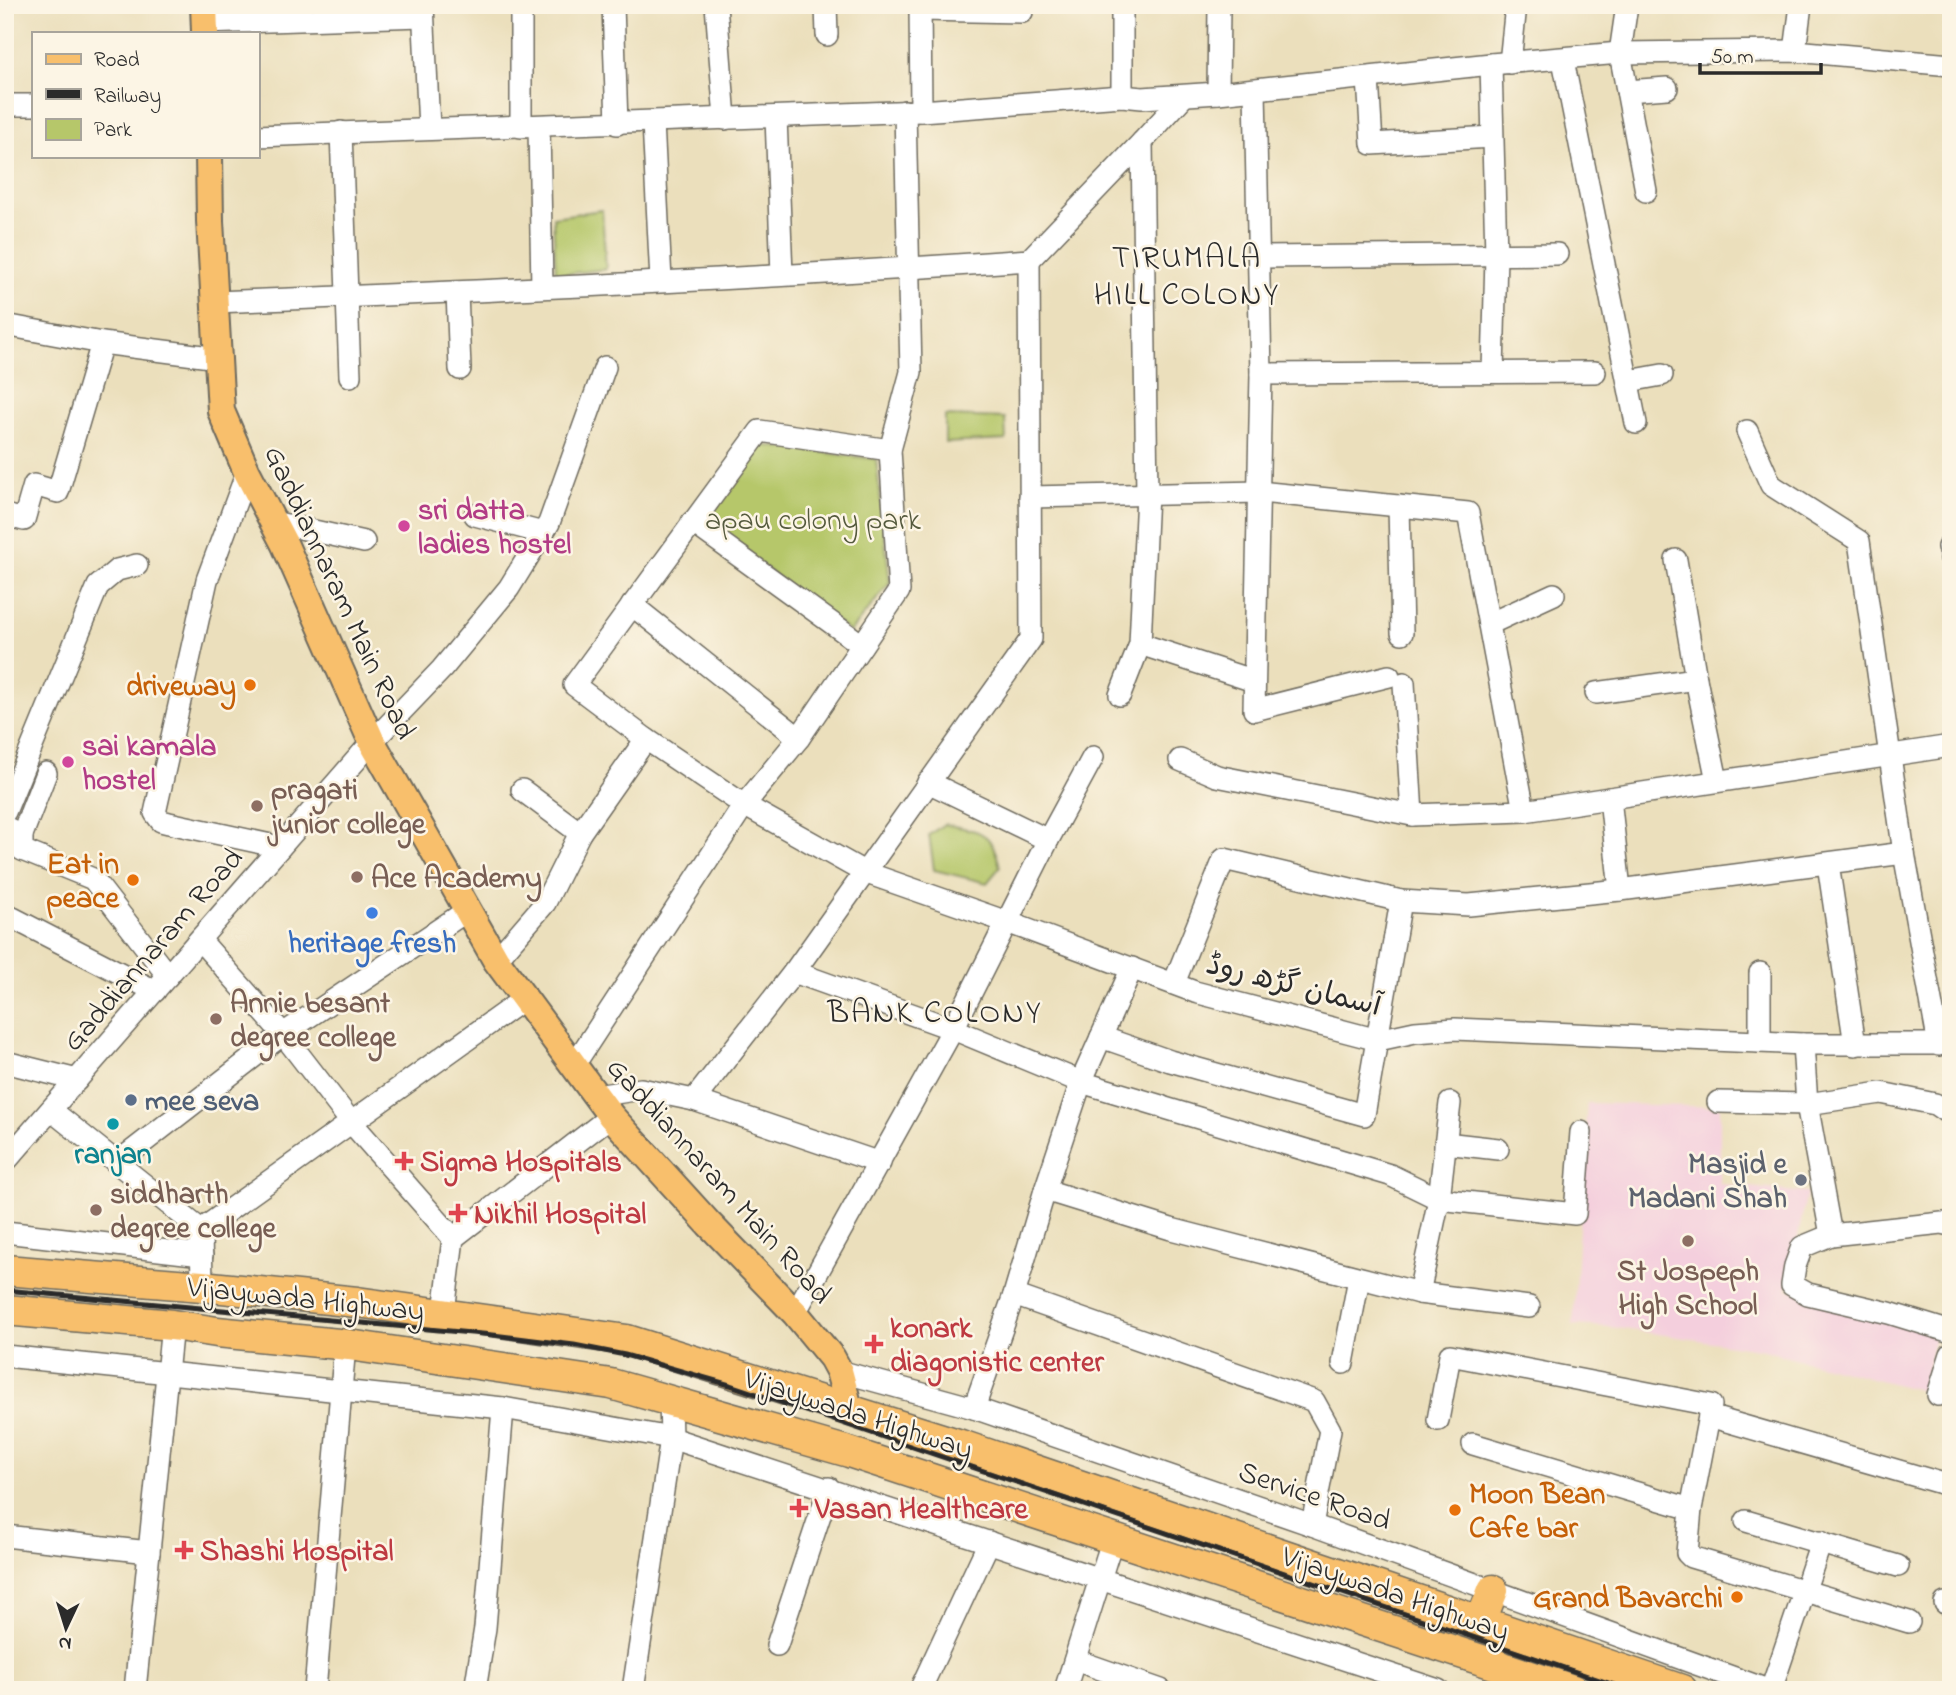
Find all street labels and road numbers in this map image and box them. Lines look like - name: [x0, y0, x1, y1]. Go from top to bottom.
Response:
- street label: Gaddiannaram Main Road: [251, 439, 426, 748]
- street label: Gaddiannaram Road: [53, 839, 255, 1063]
- street label: آسمان گڑھ روڈ: [1201, 944, 1387, 1030]
- street label: Gaddiannaram Main Road: [594, 1048, 841, 1316]
- street label: Vijaywada Highway: [184, 1267, 426, 1335]
- street label: Vijaywada Highway: [737, 1358, 978, 1474]
- street label: Service Road: [1232, 1451, 1396, 1544]
- street label: Vijaywada Highway: [1274, 1536, 1515, 1655]

